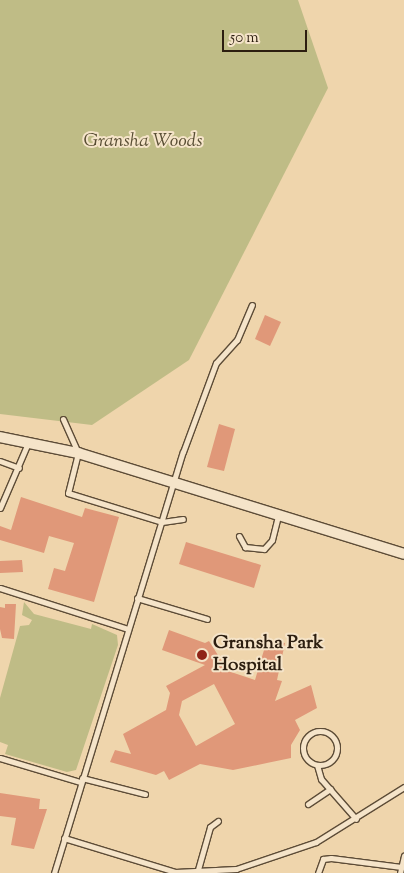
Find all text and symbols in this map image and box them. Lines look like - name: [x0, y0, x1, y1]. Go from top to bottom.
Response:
- scale bar: [224, 20, 309, 52]
- text: 50 m: [230, 28, 259, 49]
- park label: Gransha Woods: [84, 131, 202, 153]
- place label: Gransha Park Hospital: [213, 633, 323, 677]
- marker: Gransha Park Hospital: [195, 648, 209, 662]

